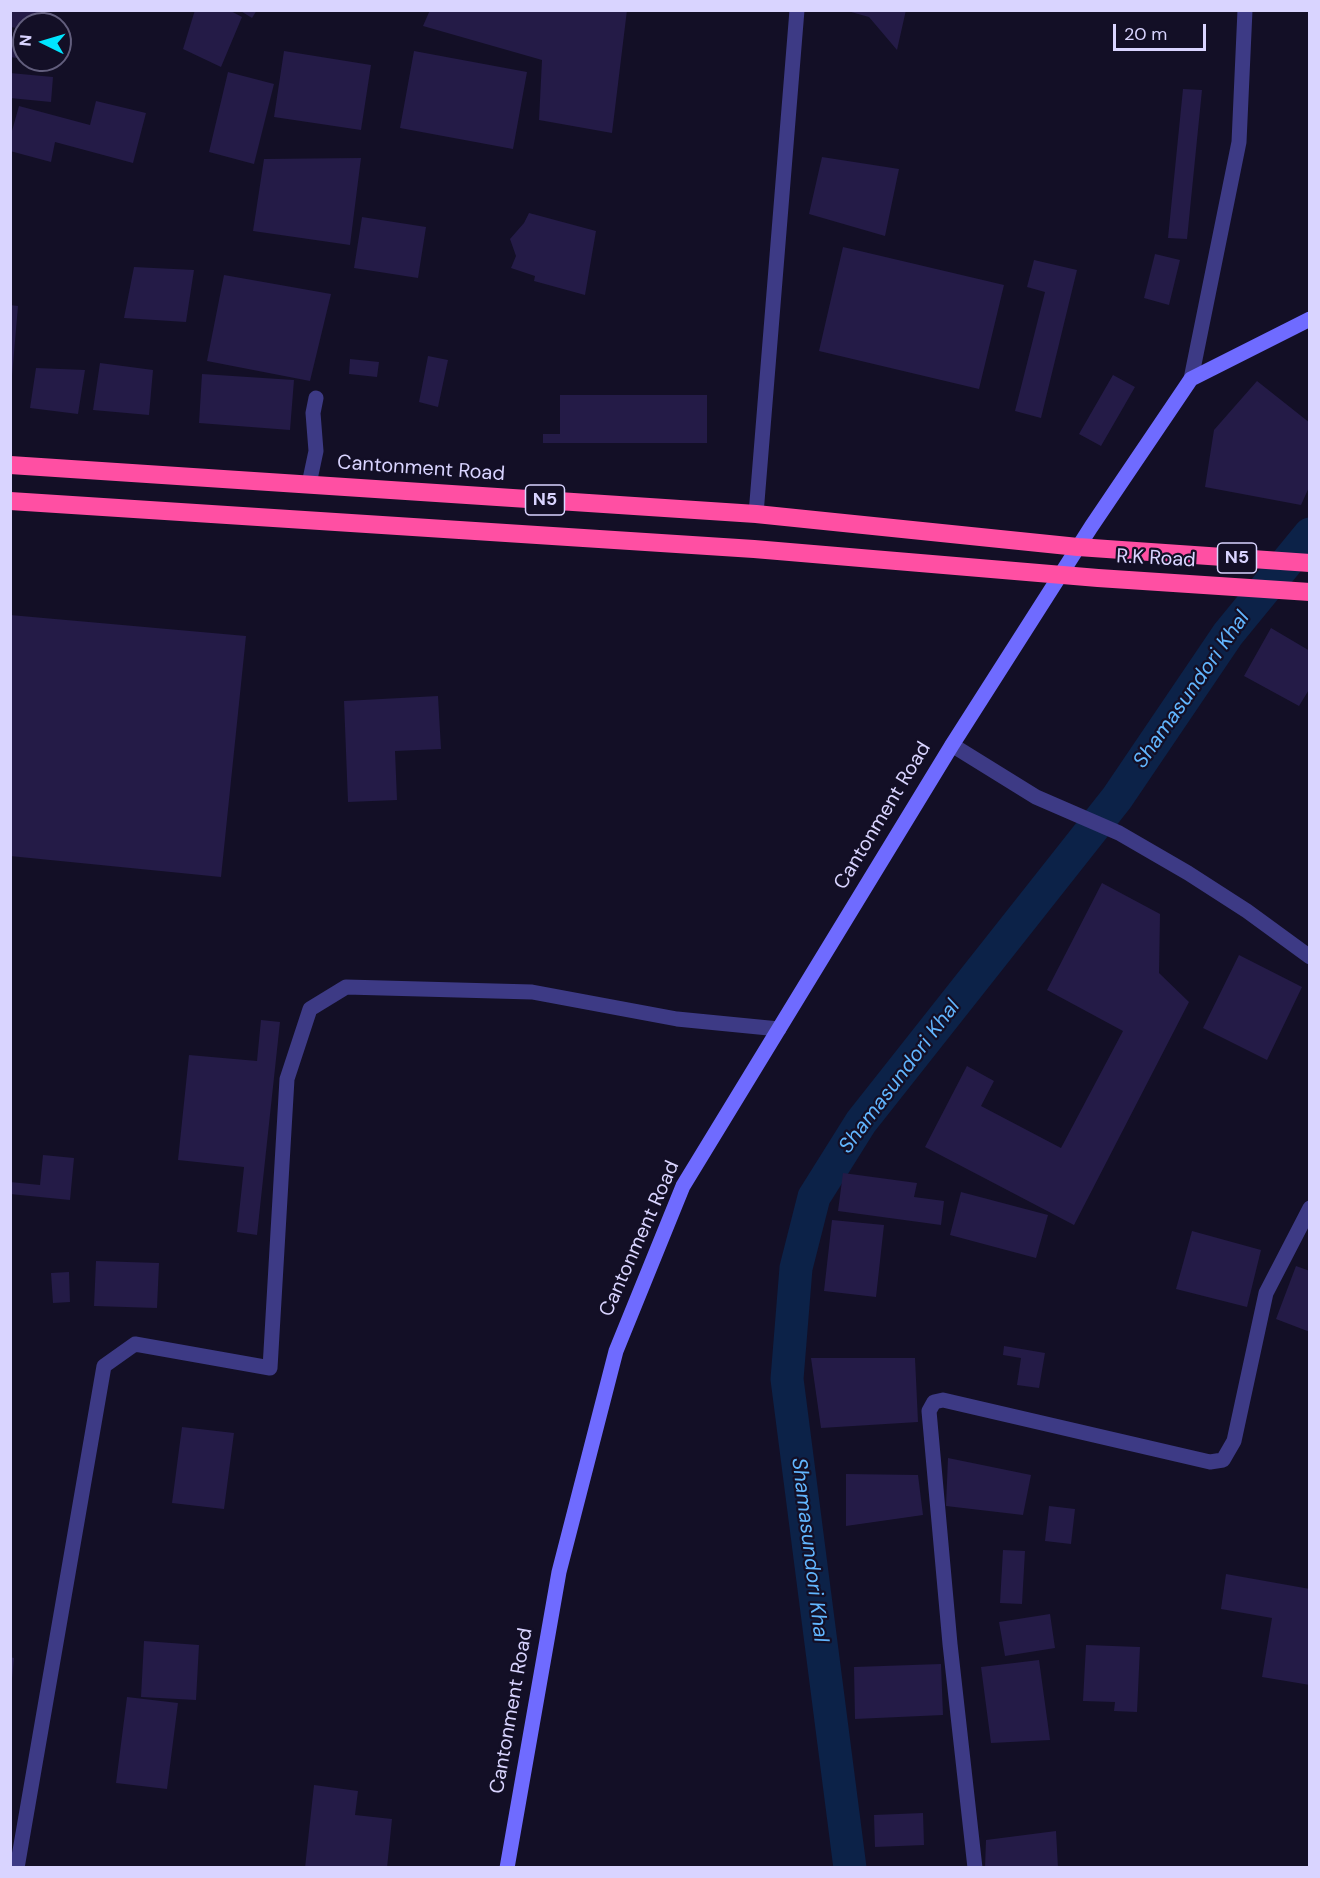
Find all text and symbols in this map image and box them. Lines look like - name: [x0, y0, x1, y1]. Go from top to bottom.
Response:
- north arrow: [12, 12, 72, 72]
- scale bar: [1116, 12, 1209, 50]
- text: 20 m: [1124, 22, 1167, 46]
- text: N: [15, 34, 37, 47]
- street label: Cantonment Road: [336, 451, 506, 487]
- road number: N5: [526, 485, 564, 515]
- road number: N5: [1218, 543, 1256, 573]
- street label: R.K Road: [1116, 545, 1196, 573]
- water label: Shamasundori Khal: [1128, 607, 1256, 773]
- street label: Cantonment Road: [829, 738, 937, 894]
- water label: Shamasundori Khal: [834, 995, 966, 1159]
- street label: Cantonment Road: [595, 1157, 685, 1321]
- water label: Shamasundori Khal: [785, 1456, 833, 1644]
- street label: Cantonment Road: [486, 1626, 538, 1796]

